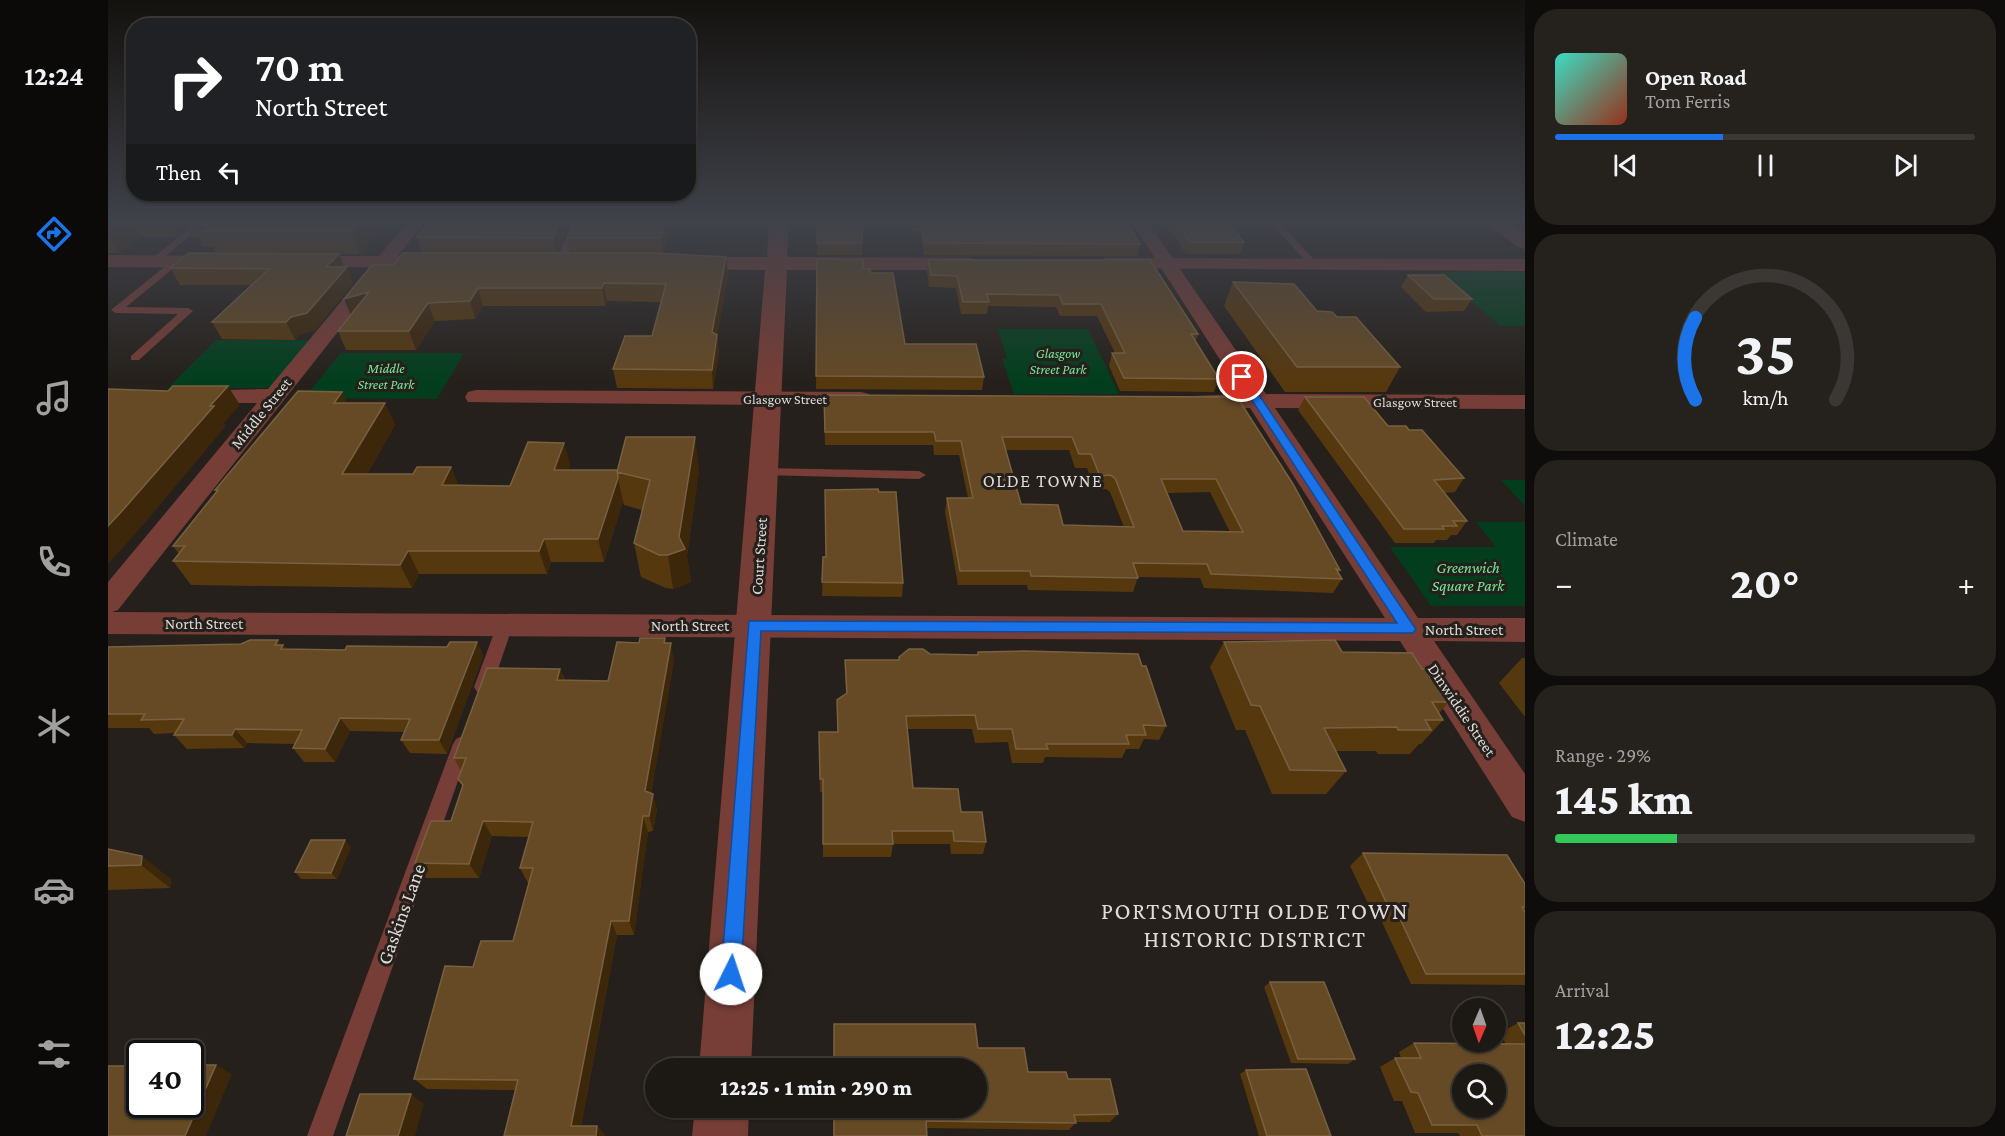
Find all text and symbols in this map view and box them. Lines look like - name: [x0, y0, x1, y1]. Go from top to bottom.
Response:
- icon: right: [156, 42, 234, 120]
- text: 70 m: [255, 43, 344, 90]
- text: 12:24: [24, 61, 84, 91]
- text: Open Road: [1645, 65, 1747, 90]
- text: Tom Ferris: [1645, 90, 1730, 112]
- text: North Street: [255, 92, 387, 122]
- icon: previous: [1609, 149, 1642, 182]
- icon: pause: [1749, 149, 1782, 182]
- icon: next: [1889, 149, 1922, 182]
- icon: left: [213, 156, 246, 189]
- text: Then: [156, 160, 201, 185]
- icon: directions: [33, 213, 75, 255]
- text: 35: [1734, 318, 1796, 387]
- park label: Glasgow Street Park: [1030, 345, 1087, 377]
- pin: [1216, 351, 1267, 402]
- park label: Middle Street Park: [358, 360, 415, 392]
- icon: arrive: [1225, 360, 1258, 393]
- street label: Middle Street: [227, 374, 295, 452]
- icon: music: [33, 377, 75, 419]
- text: km/h: [1742, 386, 1789, 410]
- street label: Glasgow Street: [743, 391, 827, 407]
- street label: Glasgow Street: [1373, 394, 1457, 410]
- district label: OLDE TOWNE: [983, 471, 1103, 491]
- street label: Court Street: [748, 516, 770, 595]
- text: Climate: [1555, 528, 1618, 550]
- icon: phone: [33, 541, 75, 583]
- text: 20°: [1730, 558, 1800, 608]
- park label: Greenwich Square Park: [1432, 559, 1505, 595]
- text: −: [1555, 565, 1572, 602]
- text: +: [1958, 565, 1975, 602]
- street label: North Street: [165, 615, 244, 632]
- street label: North Street: [651, 617, 730, 634]
- street label: North Street: [1425, 621, 1504, 638]
- street label: Dinwiddie Street: [1425, 661, 1500, 760]
- icon: climate: [33, 705, 75, 747]
- text: Range · 29%: [1555, 744, 1651, 766]
- text: 145 km: [1555, 774, 1693, 824]
- street label: Gaskins Lane: [373, 860, 429, 967]
- icon: car: [33, 869, 75, 911]
- district label: PORTSMOUTH OLDE TOWN HISTORIC DISTRICT: [1101, 897, 1409, 952]
- position arrow: [699, 942, 763, 1006]
- text: Arrival: [1555, 979, 1609, 1001]
- north arrow: [1452, 998, 1506, 1052]
- map controls: [1452, 998, 1506, 1118]
- text: 12:25: [1555, 1009, 1656, 1059]
- icon: filters: [33, 1033, 75, 1075]
- speed limit sign: 40: [126, 1040, 204, 1118]
- button: search: [1452, 1064, 1506, 1118]
- text: 12:25 · 1 min · 290 m: [720, 1075, 912, 1100]

